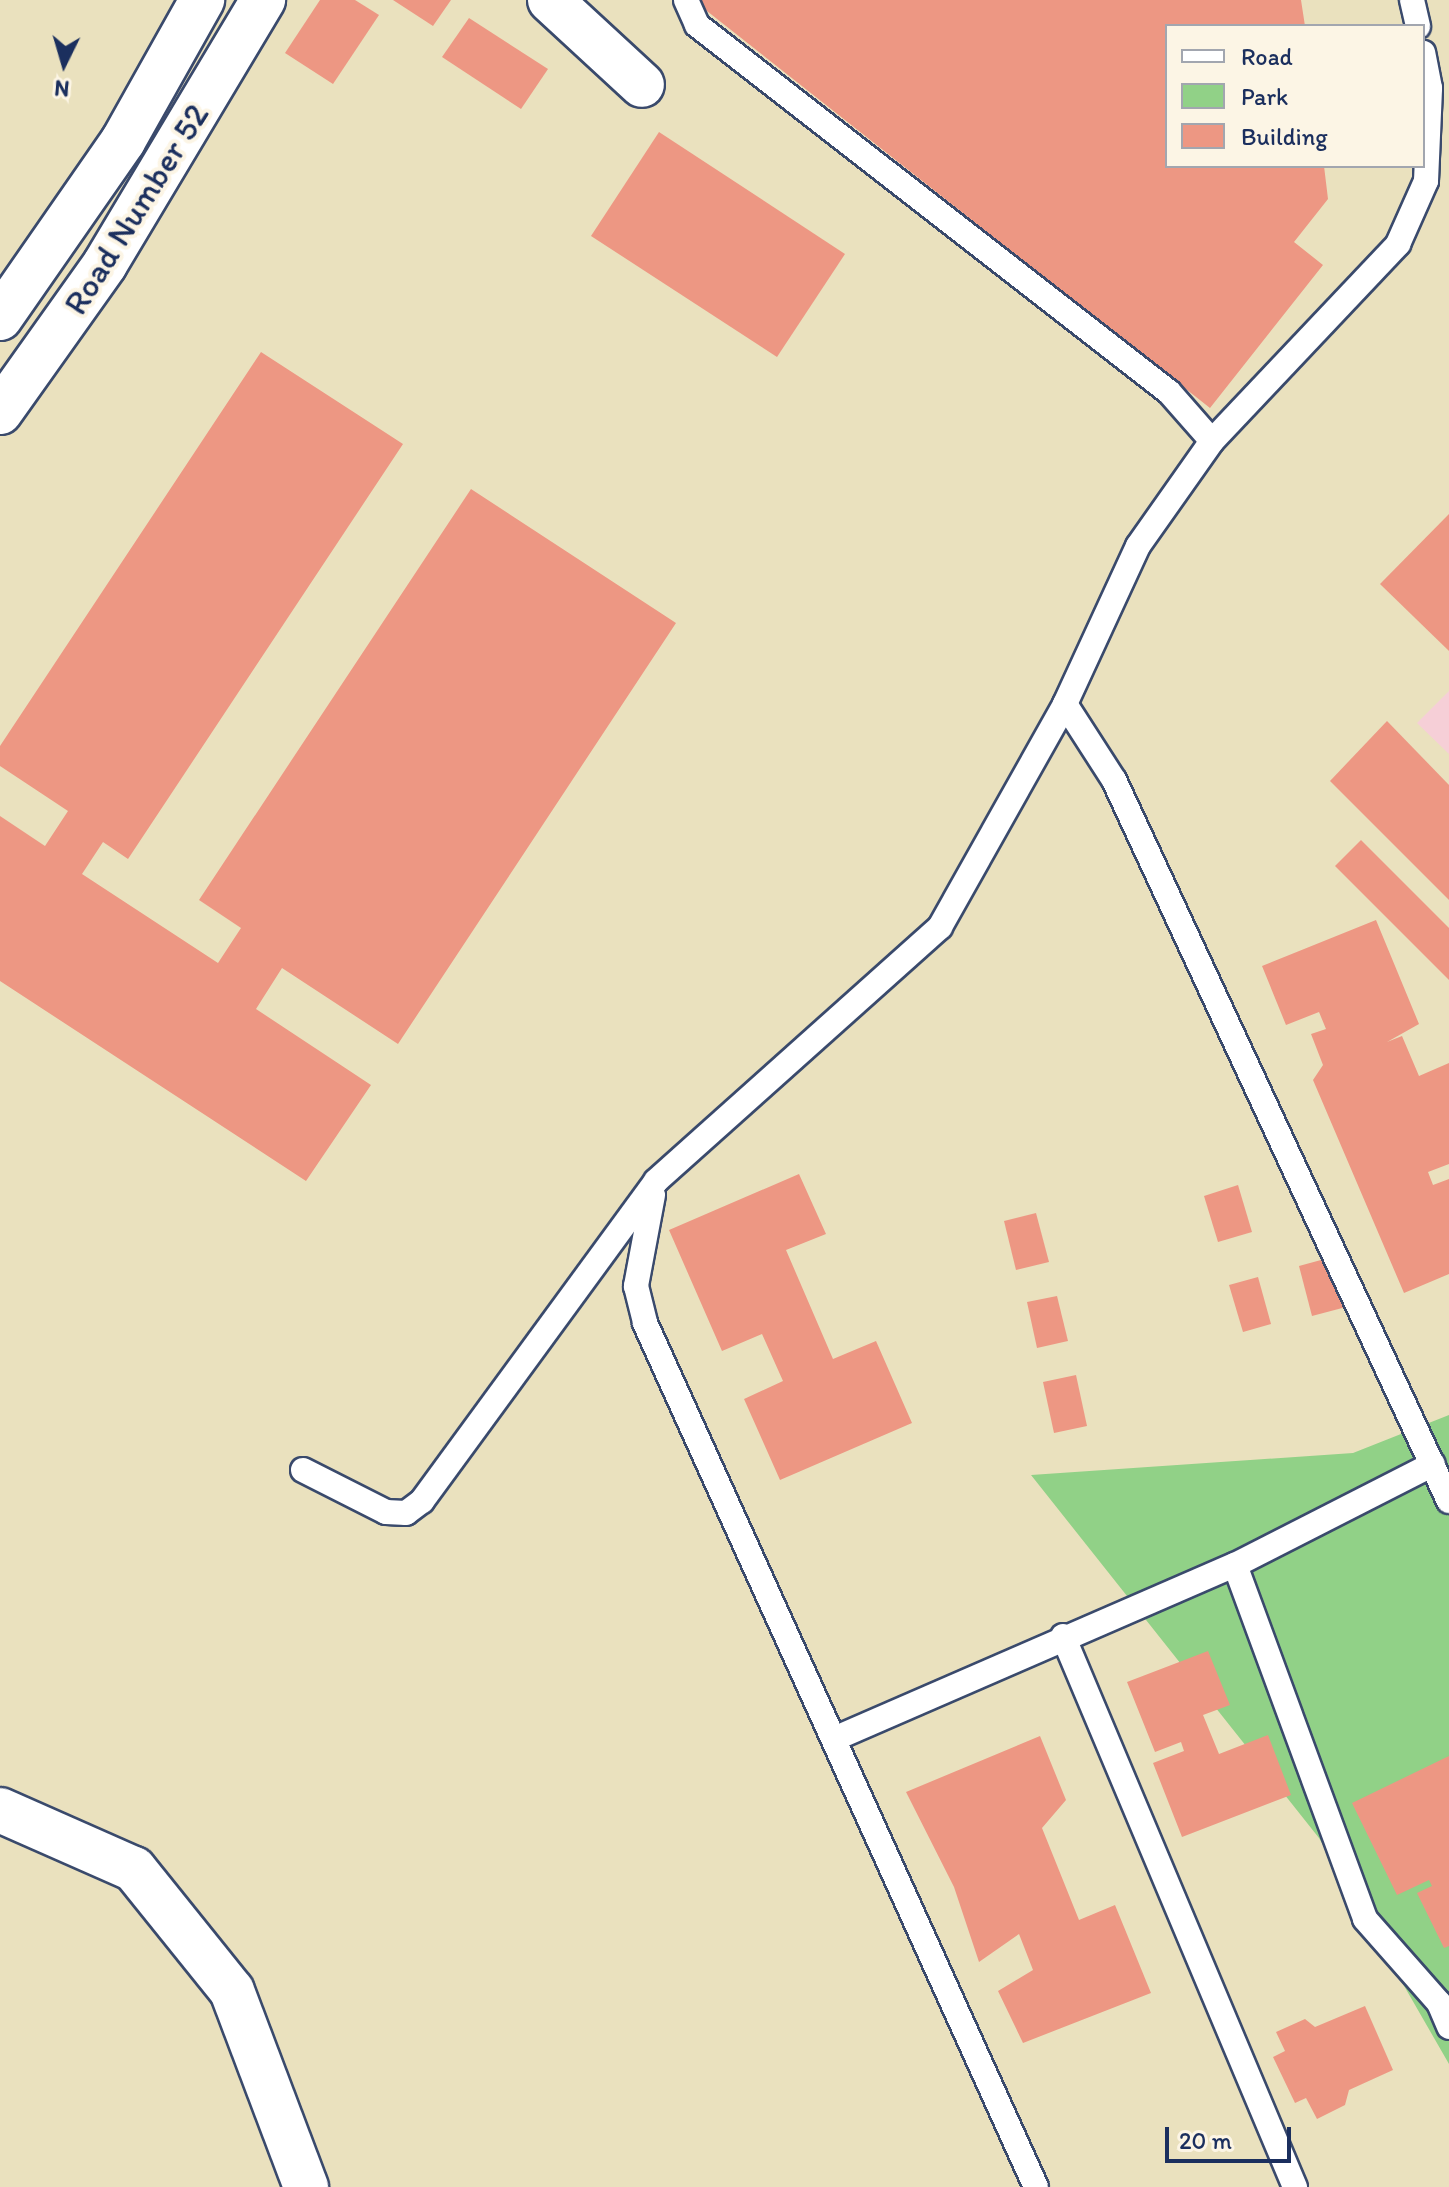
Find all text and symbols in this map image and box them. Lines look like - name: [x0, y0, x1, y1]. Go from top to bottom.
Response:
- north arrow: [24, 24, 104, 104]
- legend: [1165, 24, 1425, 168]
- text: Road: [1241, 42, 1293, 71]
- text: N: [53, 74, 70, 103]
- text: Park: [1241, 82, 1288, 111]
- street label: Road Number 52: [55, 96, 217, 322]
- text: Building: [1241, 122, 1328, 151]
- scale bar: [1169, 2111, 1295, 2161]
- text: 20 m: [1179, 2126, 1232, 2155]

